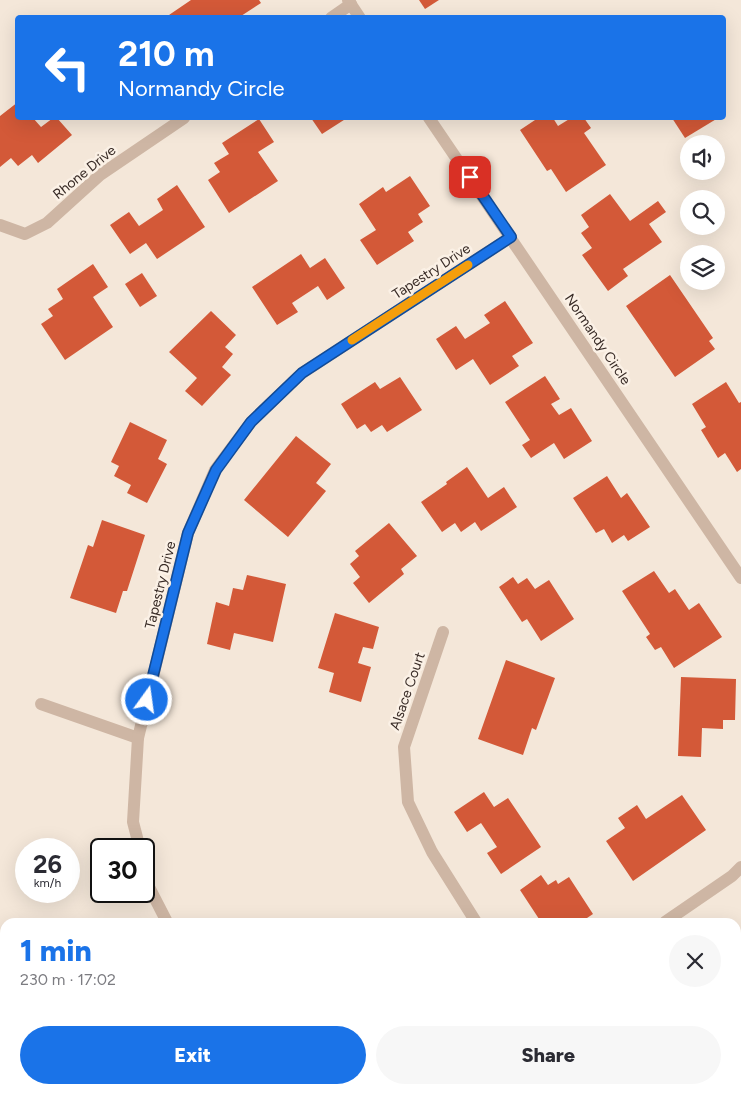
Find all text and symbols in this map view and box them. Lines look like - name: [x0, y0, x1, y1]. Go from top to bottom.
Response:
- text: 210 m: [118, 33, 215, 75]
- icon: left: [35, 35, 100, 100]
- text: Normandy Circle: [118, 75, 285, 102]
- map controls: [680, 135, 725, 290]
- button: sound: [680, 135, 725, 180]
- street label: Rhone Drive: [49, 142, 119, 203]
- pin: [449, 156, 491, 198]
- icon: arrive: [456, 163, 484, 191]
- button: search: [680, 190, 725, 235]
- street label: Tapestry Drive: [389, 240, 474, 303]
- button: layers: [680, 245, 725, 290]
- street label: Normandy Circle: [561, 291, 634, 388]
- street label: Tapestry Drive: [141, 539, 180, 631]
- street label: Alsace Court: [386, 650, 429, 732]
- position arrow: [120, 673, 172, 725]
- speed limit sign: 30: [90, 838, 155, 903]
- text: 26: [33, 849, 62, 879]
- text: km/h: [34, 876, 61, 890]
- text: 1 min: [20, 932, 92, 969]
- button: close: [669, 935, 721, 987]
- text: 230 m · 17:02: [20, 970, 116, 989]
- button: Exit: [20, 1026, 366, 1084]
- button: Share: [376, 1026, 721, 1084]

